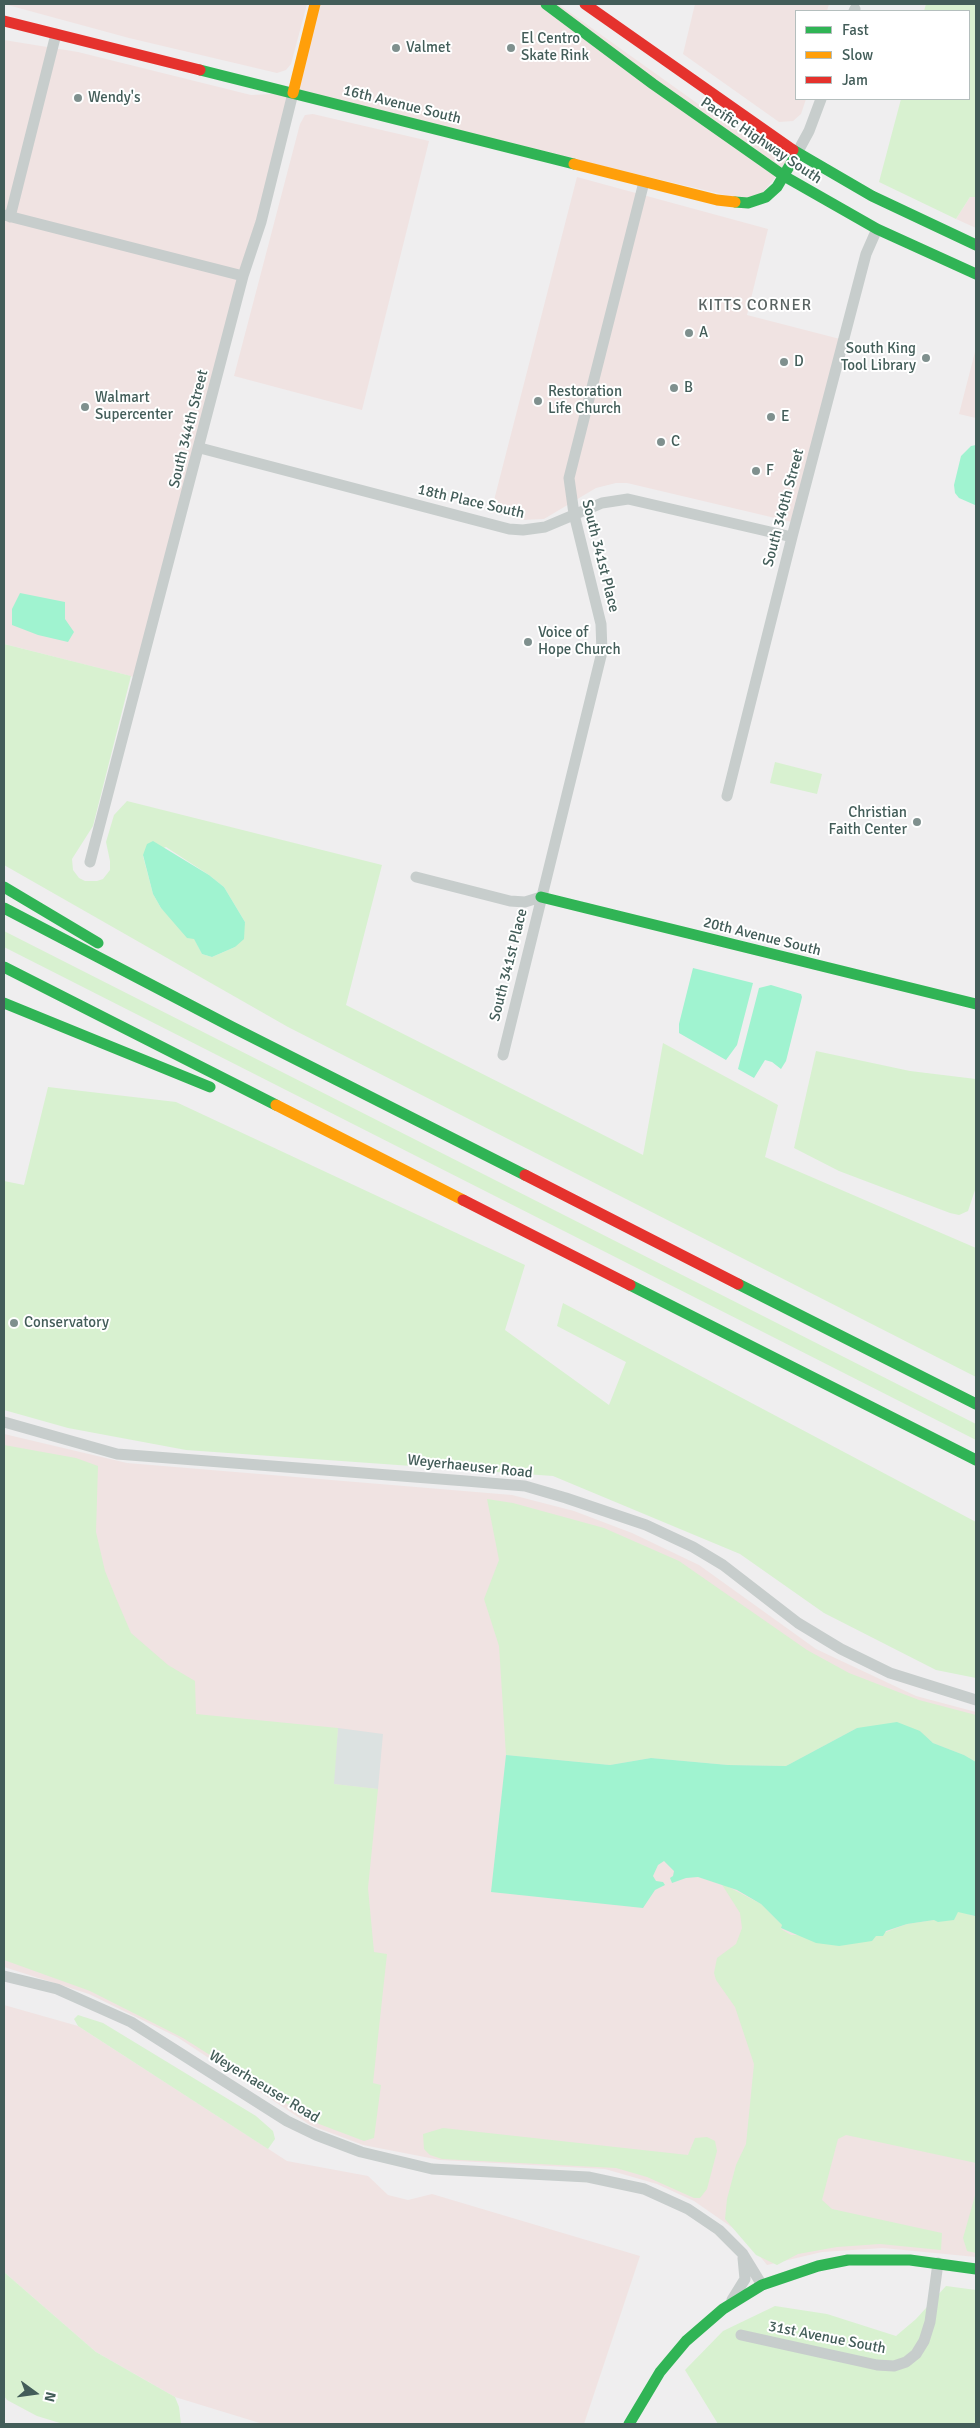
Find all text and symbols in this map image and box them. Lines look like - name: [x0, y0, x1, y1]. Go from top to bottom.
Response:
- legend: [795, 10, 970, 100]
- text: Fast: [842, 21, 869, 39]
- place label: El Centro Skate Rink: [521, 30, 589, 65]
- place label: Valmet: [406, 39, 451, 57]
- marker: Valmet: [390, 42, 402, 54]
- marker: El Centro Skate Rink: [505, 42, 517, 54]
- text: Slow: [842, 46, 873, 64]
- text: Jam: [842, 71, 868, 89]
- street label: 16th Avenue South: [341, 82, 463, 128]
- place label: Wendy's: [88, 89, 140, 107]
- marker: Wendy's: [72, 92, 84, 104]
- street label: Pacific Highway South: [697, 94, 825, 188]
- district label: KITTS CORNER: [696, 296, 814, 316]
- place label: A: [699, 324, 708, 342]
- marker: A: [683, 327, 695, 339]
- place label: South King Tool Library: [841, 340, 916, 375]
- marker: South King Tool Library: [920, 352, 932, 364]
- place label: D: [794, 353, 804, 371]
- marker: D: [778, 356, 790, 368]
- street label: South 344th Street: [166, 368, 212, 490]
- place label: B: [684, 379, 693, 397]
- marker: B: [668, 382, 680, 394]
- place label: Restoration Life Church: [548, 383, 622, 418]
- place label: Walmart Supercenter: [95, 389, 173, 424]
- marker: Restoration Life Church: [532, 395, 544, 407]
- marker: Walmart Supercenter: [79, 401, 91, 413]
- place label: E: [781, 408, 789, 426]
- marker: E: [765, 411, 777, 423]
- place label: C: [671, 433, 680, 451]
- marker: C: [655, 436, 667, 448]
- street label: South 340th Street: [760, 447, 808, 569]
- place label: F: [766, 462, 774, 480]
- marker: F: [750, 465, 762, 477]
- street label: 18th Place South: [416, 481, 526, 523]
- street label: South 341st Place: [577, 498, 623, 614]
- place label: Voice of Hope Church: [538, 624, 621, 659]
- marker: Voice of Hope Church: [522, 636, 534, 648]
- place label: Christian Faith Center: [829, 804, 907, 839]
- marker: Christian Faith Center: [911, 816, 923, 828]
- street label: South 341st Place: [486, 907, 532, 1023]
- street label: 20th Avenue South: [701, 914, 823, 960]
- place label: Conservatory: [24, 1314, 109, 1332]
- marker: Conservatory: [8, 1317, 20, 1329]
- street label: Weyerhaeuser Road: [407, 1451, 533, 1483]
- street label: Weyerhaeuser Road: [205, 2047, 323, 2127]
- street label: 31st Avenue South: [767, 2318, 887, 2358]
- north arrow: [10, 2368, 60, 2418]
- text: N: [41, 2390, 59, 2404]

